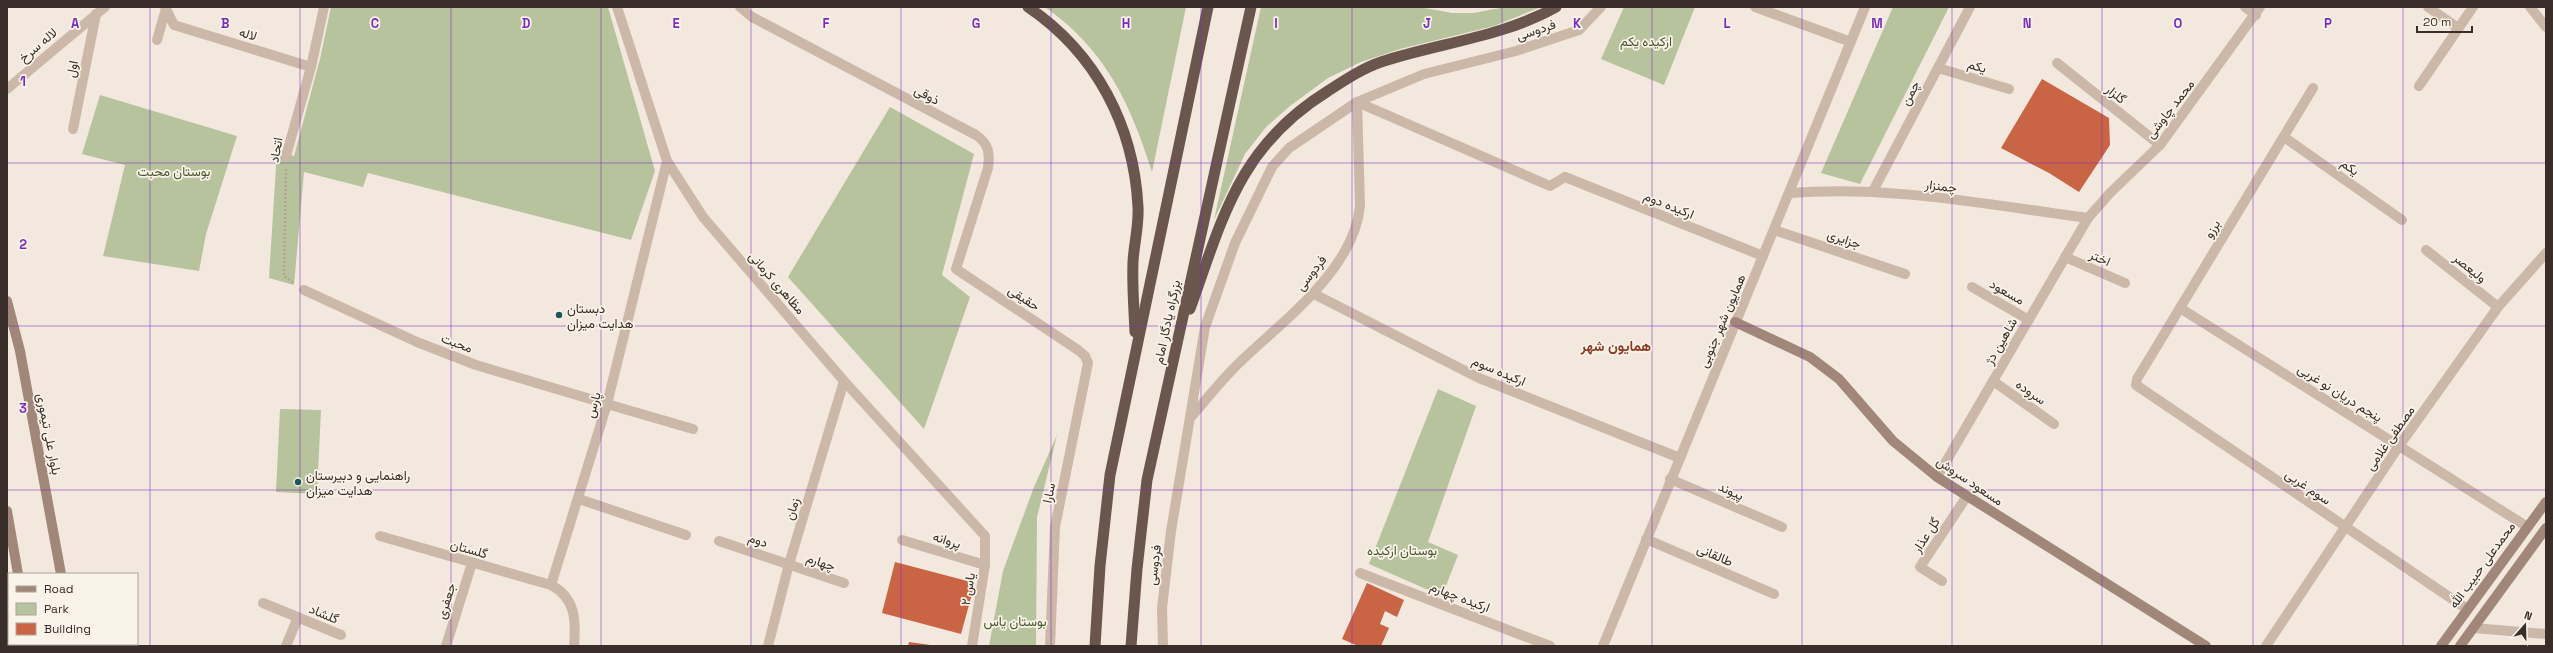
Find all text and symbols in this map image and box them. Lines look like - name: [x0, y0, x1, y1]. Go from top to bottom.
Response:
- scale bar: [2417, 8, 2472, 34]
- text: 20 m: [2423, 14, 2451, 30]
- text: A: [71, 15, 80, 32]
- text: B: [221, 15, 230, 32]
- text: C: [371, 15, 379, 32]
- text: D: [522, 15, 531, 32]
- text: E: [672, 15, 680, 32]
- text: F: [823, 15, 830, 32]
- text: G: [972, 15, 980, 32]
- text: H: [1122, 15, 1130, 32]
- text: I: [1274, 15, 1278, 32]
- text: J: [1423, 15, 1431, 32]
- text: K: [1573, 15, 1582, 32]
- text: L: [1723, 15, 1731, 32]
- text: M: [1871, 15, 1883, 32]
- text: N: [2023, 15, 2031, 32]
- text: O: [2174, 15, 2183, 32]
- text: P: [2324, 15, 2332, 32]
- street label: فردوسی: [1514, 16, 1558, 44]
- street label: لاله: [237, 23, 259, 45]
- street label: لاله سرخ: [15, 24, 61, 67]
- park label: ارکیده یکم: [1620, 33, 1672, 50]
- street label: یکم: [1966, 55, 1988, 77]
- street label: اول: [62, 59, 82, 79]
- text: 1: [20, 73, 26, 90]
- street label: محمد چاوشی: [2142, 76, 2199, 142]
- street label: چمن: [1896, 77, 1925, 109]
- street label: گلزار: [2102, 80, 2130, 108]
- street label: ذوقی: [911, 81, 943, 109]
- street label: اتحاد: [265, 136, 287, 164]
- street label: یکم: [2337, 155, 2363, 179]
- park label: بوستان محبت: [138, 163, 211, 180]
- street label: چمنزار: [1923, 175, 1958, 197]
- street label: ارکیده دوم: [1641, 187, 1697, 223]
- street label: برزو: [2200, 216, 2224, 241]
- street label: جزایری: [1825, 226, 1863, 253]
- text: 2: [19, 236, 27, 253]
- street label: اختر: [2086, 245, 2113, 270]
- street label: مظاهری کرمانی: [745, 248, 809, 318]
- street label: ولیعصر: [2449, 249, 2490, 287]
- street label: فردوسی: [1292, 252, 1330, 294]
- street label: همایون‌ شهر جنوبی: [1695, 272, 1749, 370]
- street label: مسعود: [1987, 275, 2027, 309]
- street label: بزرگراه یادگار امام: [1150, 278, 1184, 366]
- street label: حقیقی: [1005, 281, 1043, 315]
- place label: دبستان هدایت میزان: [567, 300, 633, 332]
- marker: دبستان هدایت میزان: [554, 310, 564, 320]
- street label: شاهین دژ: [1980, 315, 2021, 368]
- street label: محبت: [439, 329, 475, 357]
- district label: همایون شهر: [1580, 337, 1651, 355]
- street label: ارکیده سوم: [1470, 352, 1528, 390]
- street label: پنجم دریان‌ نو غربی: [2294, 360, 2386, 427]
- street label: سروده: [2013, 376, 2049, 408]
- street label: پارس: [581, 390, 606, 420]
- street label: بلوار علی تیموری: [33, 392, 65, 476]
- text: 3: [19, 400, 27, 417]
- street label: مصطفی غلامی: [2361, 402, 2419, 474]
- street label: مسعود سروش: [1933, 452, 2007, 510]
- street label: سوم غربی: [2282, 465, 2334, 509]
- place label: راهنمایی و دبیرستان هدایت میزان: [306, 467, 410, 499]
- marker: راهنمایی و دبیرستان هدایت میزان: [293, 477, 303, 487]
- street label: پیوند: [1715, 478, 1746, 505]
- street label: سارا: [1039, 481, 1059, 505]
- street label: زمان: [781, 496, 803, 522]
- street label: گل عذار: [1908, 514, 1944, 557]
- street label: محمدعلی حبیب الله: [2445, 518, 2519, 611]
- street label: پروانه: [931, 528, 963, 553]
- street label: دوم: [746, 529, 770, 551]
- street label: گلستان: [448, 536, 490, 562]
- street label: طالقانی: [1694, 540, 1736, 570]
- park label: بوستان ارکیده: [1367, 542, 1437, 559]
- street label: فردوسی: [1143, 544, 1165, 586]
- street label: چهارم: [804, 549, 838, 576]
- street label: یاس ۲: [957, 571, 979, 607]
- legend: [8, 573, 138, 645]
- street label: ارکیده چهارم: [1427, 578, 1492, 617]
- text: Road: [44, 581, 73, 597]
- street label: جعفری: [432, 581, 460, 621]
- street label: گلشاد: [307, 600, 342, 628]
- text: Park: [44, 601, 69, 617]
- north arrow: [2505, 605, 2545, 645]
- text: N: [2523, 608, 2534, 623]
- park label: بوستان یاس: [983, 613, 1047, 630]
- text: Building: [44, 621, 91, 637]

